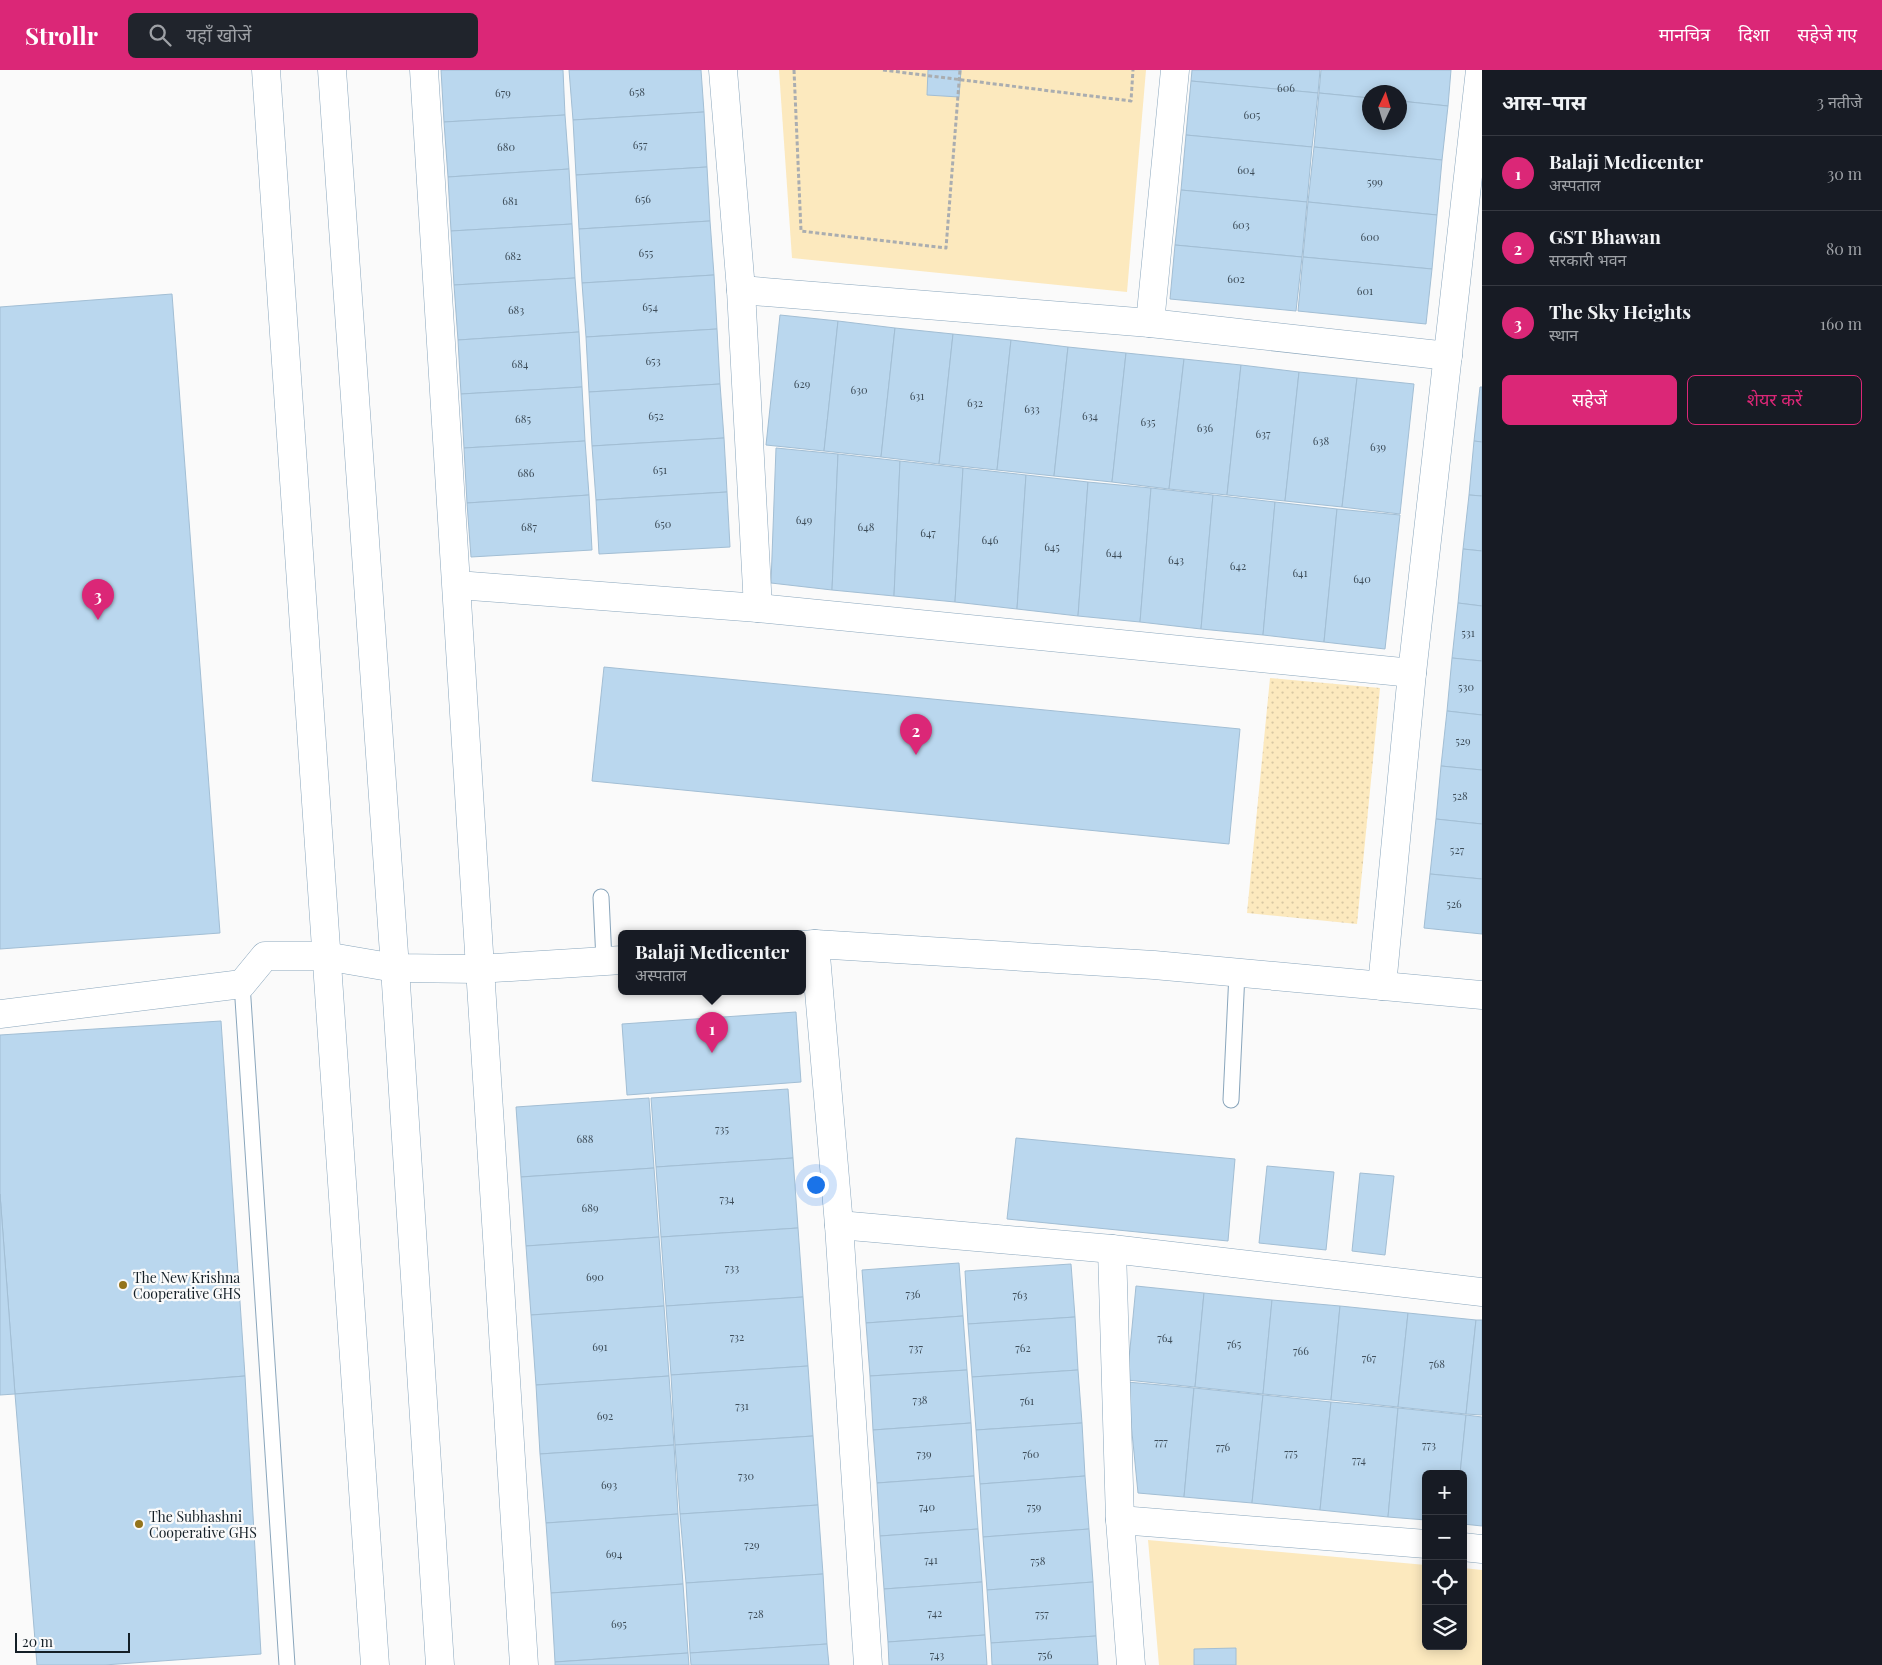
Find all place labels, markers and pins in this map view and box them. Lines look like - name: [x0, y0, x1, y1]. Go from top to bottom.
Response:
- pin: 3: [82, 579, 114, 620]
- pin: 2: [900, 714, 932, 755]
- pin: 1: [696, 1012, 728, 1053]
- place label: The New Krishna Cooperative GHS: [133, 1268, 241, 1303]
- marker: The New Krishna Cooperative GHS: [117, 1279, 129, 1291]
- place label: The Subhashni Cooperative GHS: [149, 1507, 257, 1542]
- marker: The Subhashni Cooperative GHS: [133, 1518, 145, 1530]

